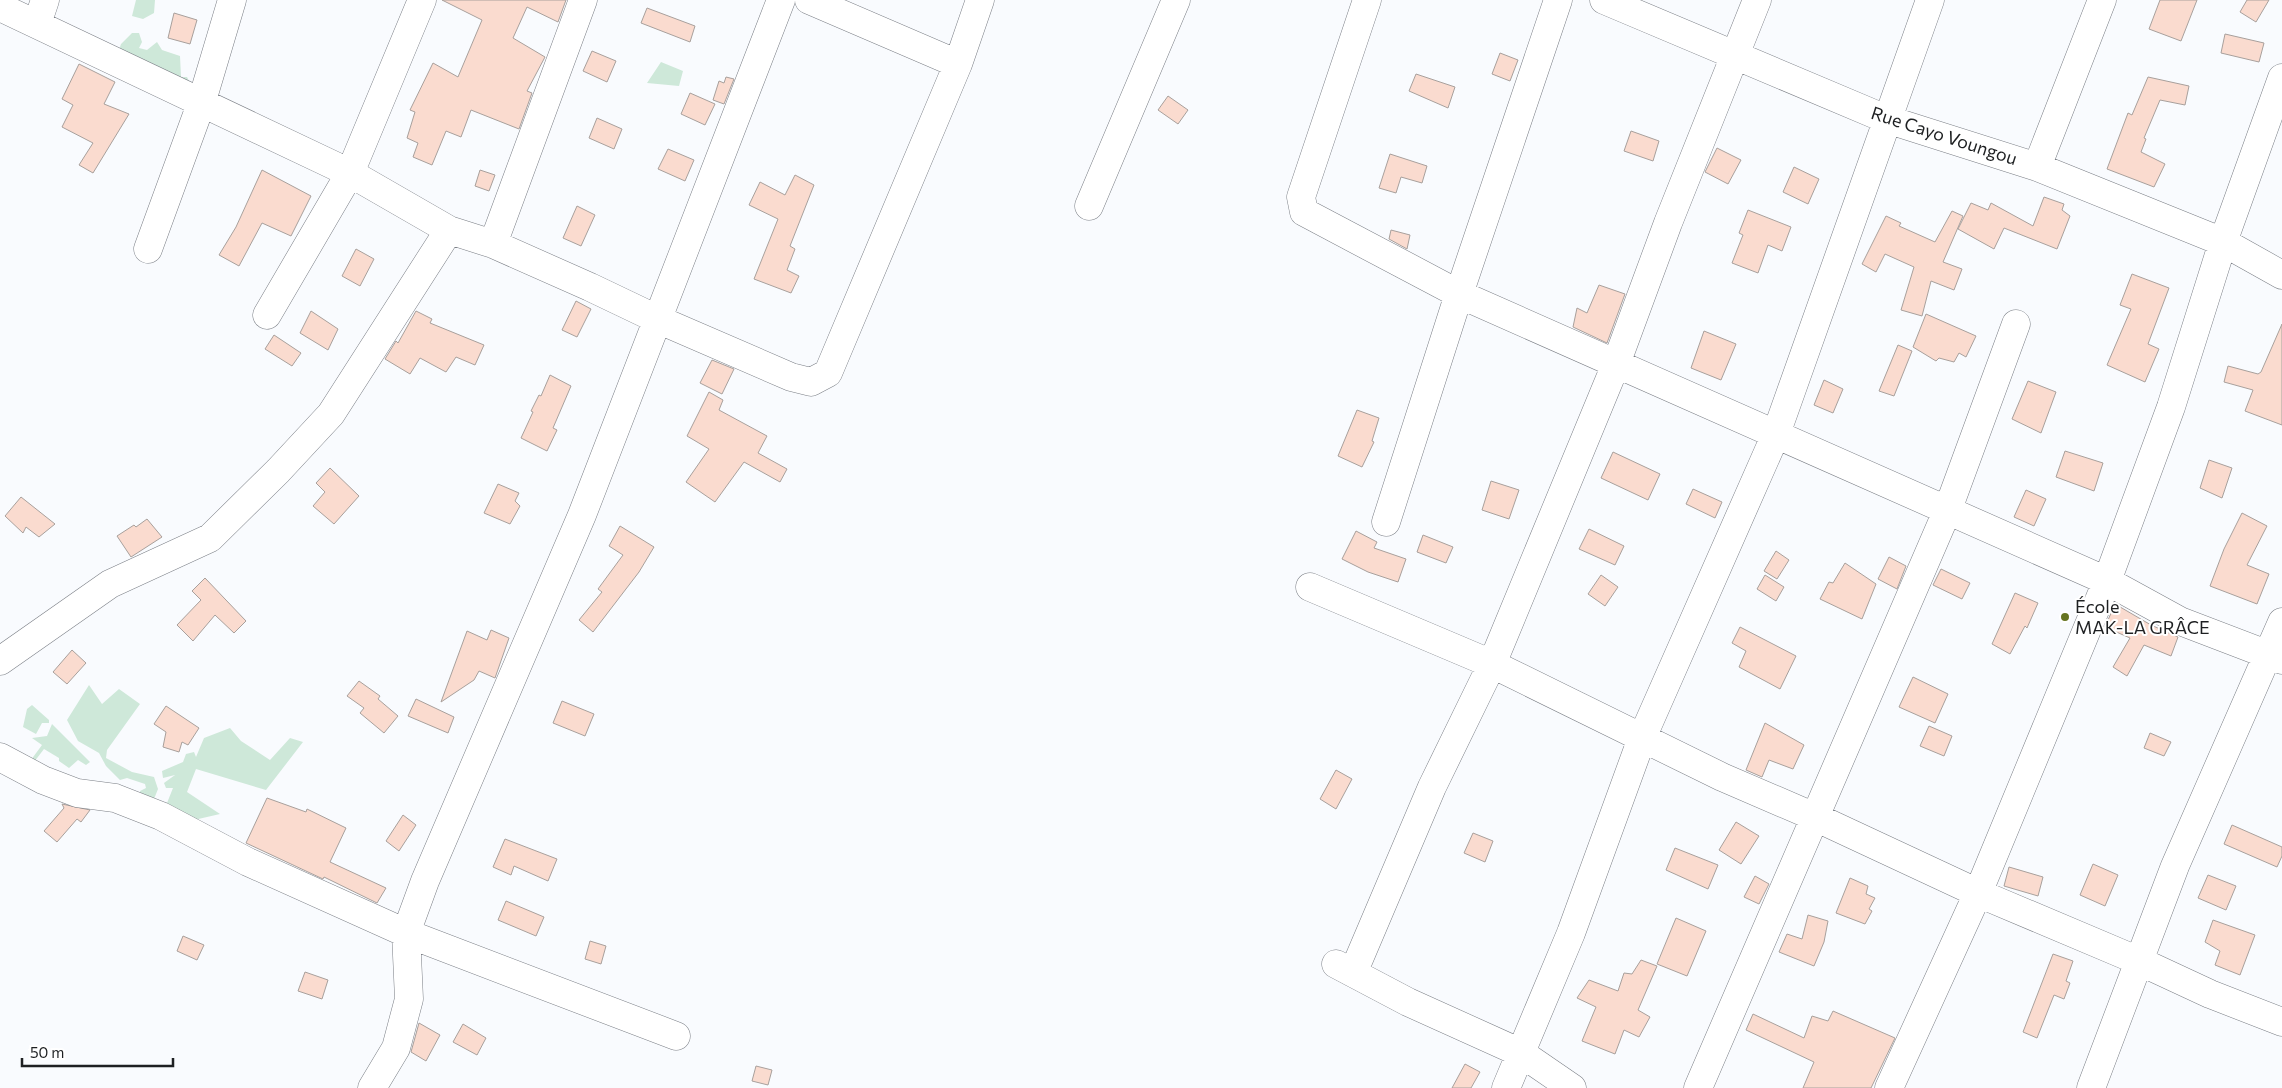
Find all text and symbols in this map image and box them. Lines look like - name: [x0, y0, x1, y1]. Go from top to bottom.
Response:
- street label: Rue Cayo Voungou: [1868, 101, 2020, 169]
- place label: École MAK-LA GRÂCE: [2075, 595, 2210, 638]
- marker: École MAK-LA GRÂCE: [2059, 611, 2071, 623]
- scale bar: [22, 1036, 174, 1068]
- text: 50 m: [30, 1043, 64, 1061]

